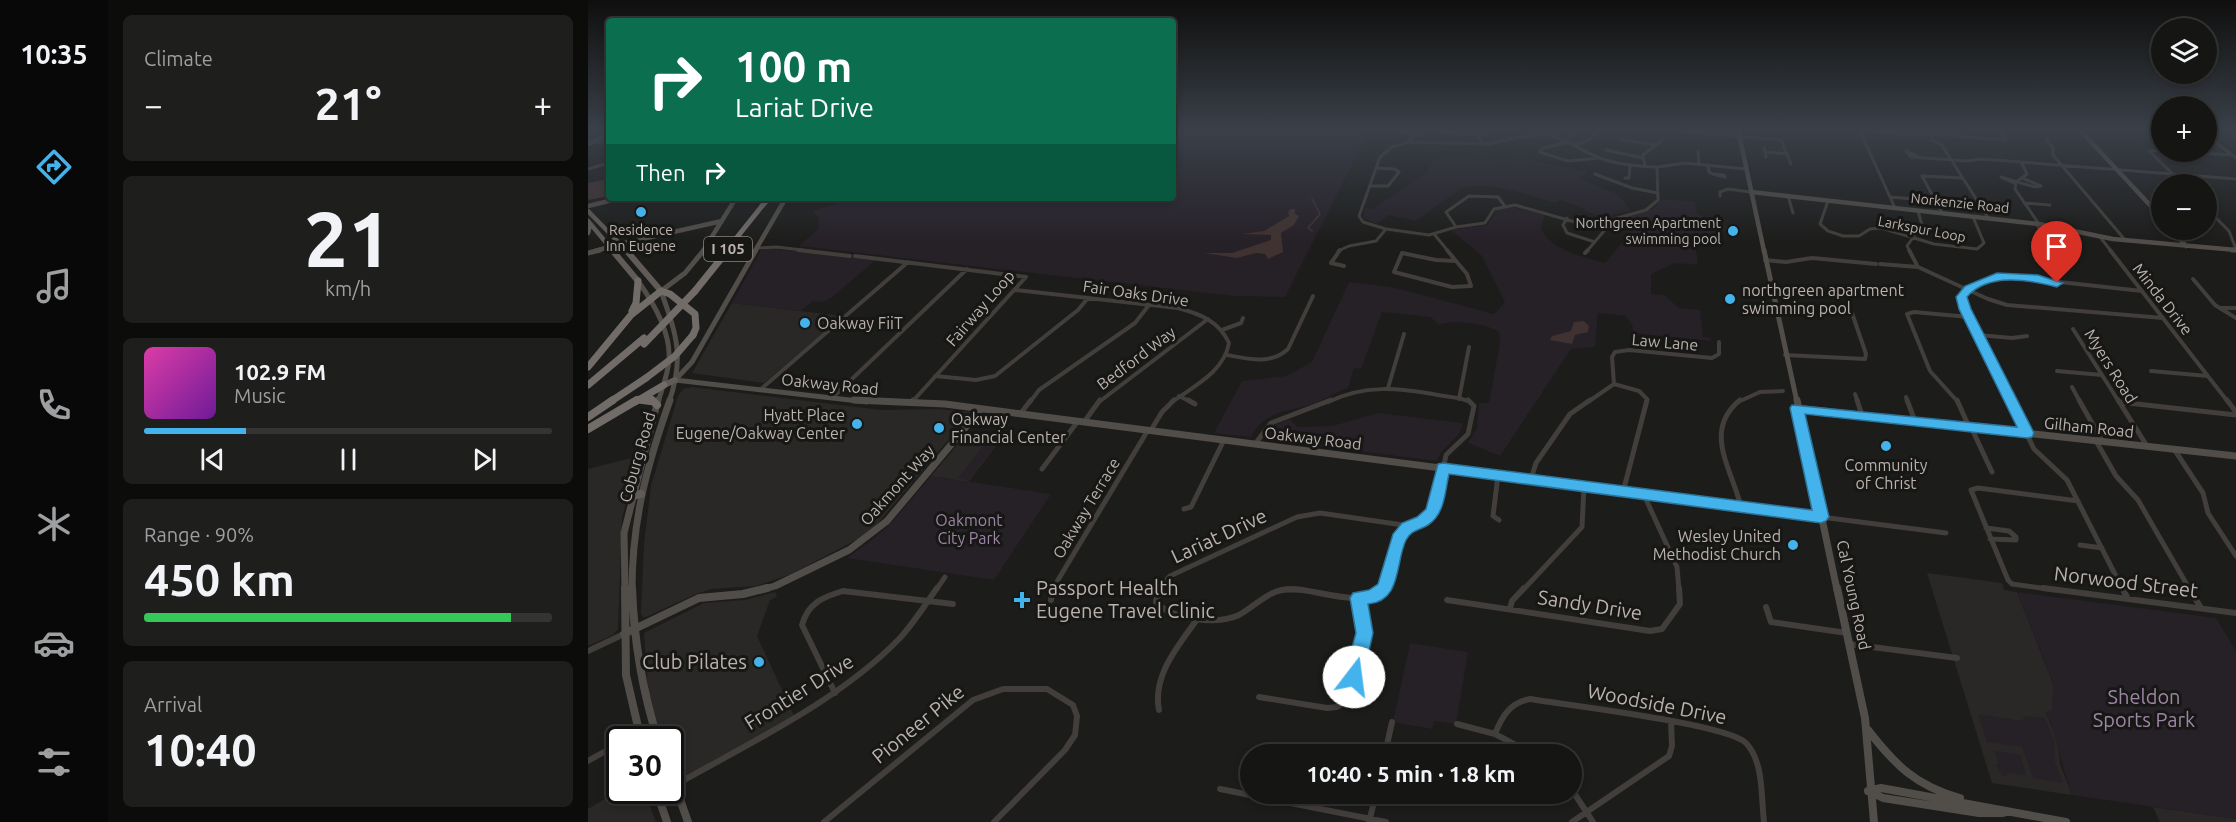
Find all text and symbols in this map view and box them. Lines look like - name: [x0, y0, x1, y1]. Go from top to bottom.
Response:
- map controls: [2151, 18, 2217, 240]
- button: layers: [2151, 18, 2217, 84]
- text: 10:35: [20, 39, 88, 69]
- icon: right: [636, 42, 714, 120]
- text: 100 m: [735, 43, 852, 90]
- text: Climate: [144, 47, 213, 70]
- text: 21°: [315, 78, 381, 129]
- text: −: [144, 86, 163, 123]
- text: +: [533, 86, 552, 123]
- text: Lariat Drive: [735, 92, 874, 122]
- button: +: [2151, 96, 2217, 162]
- icon: directions: [33, 146, 75, 188]
- icon: right: [698, 156, 731, 189]
- text: Then: [636, 160, 686, 185]
- button: −: [2151, 174, 2217, 240]
- street label: Norkenzie Road: [1910, 190, 2010, 216]
- text: 21: [304, 194, 392, 282]
- marker: Residence Inn Eugene: [634, 205, 648, 219]
- street label: Larkspur Loop: [1877, 213, 1967, 245]
- place label: Northgreen Apartment swimming pool: [1575, 215, 1721, 247]
- pin: [2031, 221, 2082, 283]
- place label: Residence Inn Eugene: [606, 222, 676, 254]
- marker: Northgreen Apartment swimming pool: [1726, 224, 1740, 238]
- icon: arrive: [2040, 230, 2073, 263]
- road number: I 105: [704, 237, 752, 261]
- street label: Minda Drive: [2129, 260, 2197, 338]
- icon: music: [33, 265, 75, 307]
- street label: Fairway Loop: [942, 266, 1018, 350]
- text: km/h: [325, 277, 371, 300]
- street label: Fair Oaks Drive: [1082, 277, 1190, 309]
- place label: northgreen apartment swimming pool: [1742, 281, 1905, 317]
- marker: northgreen apartment swimming pool: [1723, 292, 1737, 306]
- place label: Oakway FiiT: [817, 314, 903, 332]
- marker: Oakway FiiT: [798, 316, 812, 330]
- street label: Bedford Way: [1093, 323, 1179, 393]
- street label: Myers Road: [2081, 326, 2141, 406]
- street label: Law Lane: [1631, 330, 1699, 354]
- text: 102.9 FM: [234, 359, 326, 384]
- street label: Oakway Road: [781, 370, 879, 398]
- icon: phone: [33, 384, 75, 426]
- text: Music: [234, 384, 286, 407]
- place label: Hyatt Place Eugene/Oakway Center: [676, 406, 845, 442]
- street label: Coburg Road: [615, 410, 659, 504]
- place label: Oakway Financial Center: [951, 410, 1066, 446]
- street label: Gilham Road: [2043, 413, 2135, 441]
- marker: Hyatt Place Eugene/Oakway Center: [850, 417, 864, 431]
- marker: Oakway Financial Center: [932, 421, 946, 435]
- street label: Oakway Road: [1263, 423, 1363, 453]
- marker: Community of Christ: [1879, 439, 1893, 453]
- street label: Oakmont Way: [856, 441, 938, 529]
- icon: previous: [196, 443, 229, 476]
- icon: pause: [332, 443, 365, 476]
- icon: next: [468, 443, 501, 476]
- street label: Oakway Terrace: [1049, 454, 1123, 562]
- place label: Community of Christ: [1845, 456, 1928, 492]
- icon: climate: [33, 503, 75, 545]
- street label: Lariat Drive: [1167, 503, 1270, 568]
- park label: Oakmont City Park: [935, 511, 1003, 547]
- text: Range · 90%: [144, 523, 254, 546]
- place label: Wesley United Methodist Church: [1653, 527, 1781, 563]
- marker: Wesley United Methodist Church: [1786, 538, 1800, 552]
- street label: Cal Young Road: [1834, 538, 1874, 652]
- text: 450 km: [144, 554, 295, 605]
- street label: Norwood Street: [2053, 561, 2200, 602]
- place label: Passport Health Eugene Travel Clinic: [1036, 576, 1215, 622]
- street label: Sandy Drive: [1536, 585, 1644, 624]
- marker: Passport Health Eugene Travel Clinic: [1013, 591, 1031, 609]
- icon: car: [33, 622, 75, 664]
- position arrow: [1322, 645, 1386, 709]
- street label: Frontier Drive: [740, 649, 857, 734]
- place label: Club Pilates: [642, 650, 747, 673]
- marker: Club Pilates: [752, 655, 766, 669]
- street label: Pioneer Pike: [867, 679, 968, 768]
- street label: Woodside Drive: [1585, 679, 1729, 728]
- park label: Sheldon Sports Park: [2093, 685, 2195, 731]
- text: Arrival: [144, 693, 202, 716]
- text: 10:40: [144, 724, 257, 775]
- speed limit sign: 30: [606, 726, 684, 804]
- icon: filters: [33, 741, 75, 783]
- text: 10:40 · 5 min · 1.8 km: [1306, 761, 1516, 786]

